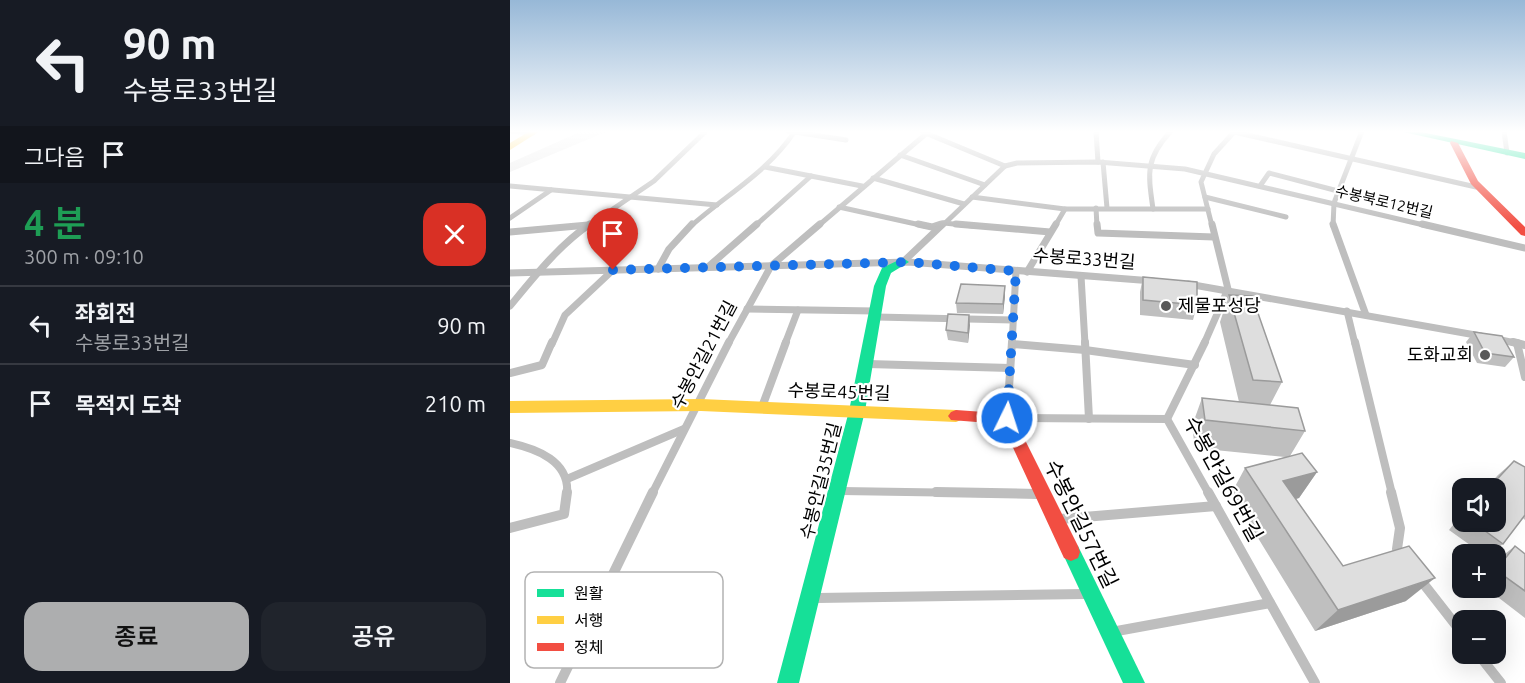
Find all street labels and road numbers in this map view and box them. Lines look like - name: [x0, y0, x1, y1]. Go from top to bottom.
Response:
- street label: 수봉북로12번길: [1334, 182, 1435, 221]
- street label: 수봉로33번길: [1032, 244, 1136, 272]
- street label: 수봉안길21번길: [666, 297, 740, 412]
- street label: 수봉로45번길: [787, 379, 891, 403]
- street label: 수봉안길69번길: [1180, 412, 1268, 545]
- street label: 수봉안길35번길: [796, 420, 844, 541]
- street label: 수봉안길57번길: [1041, 456, 1123, 592]

